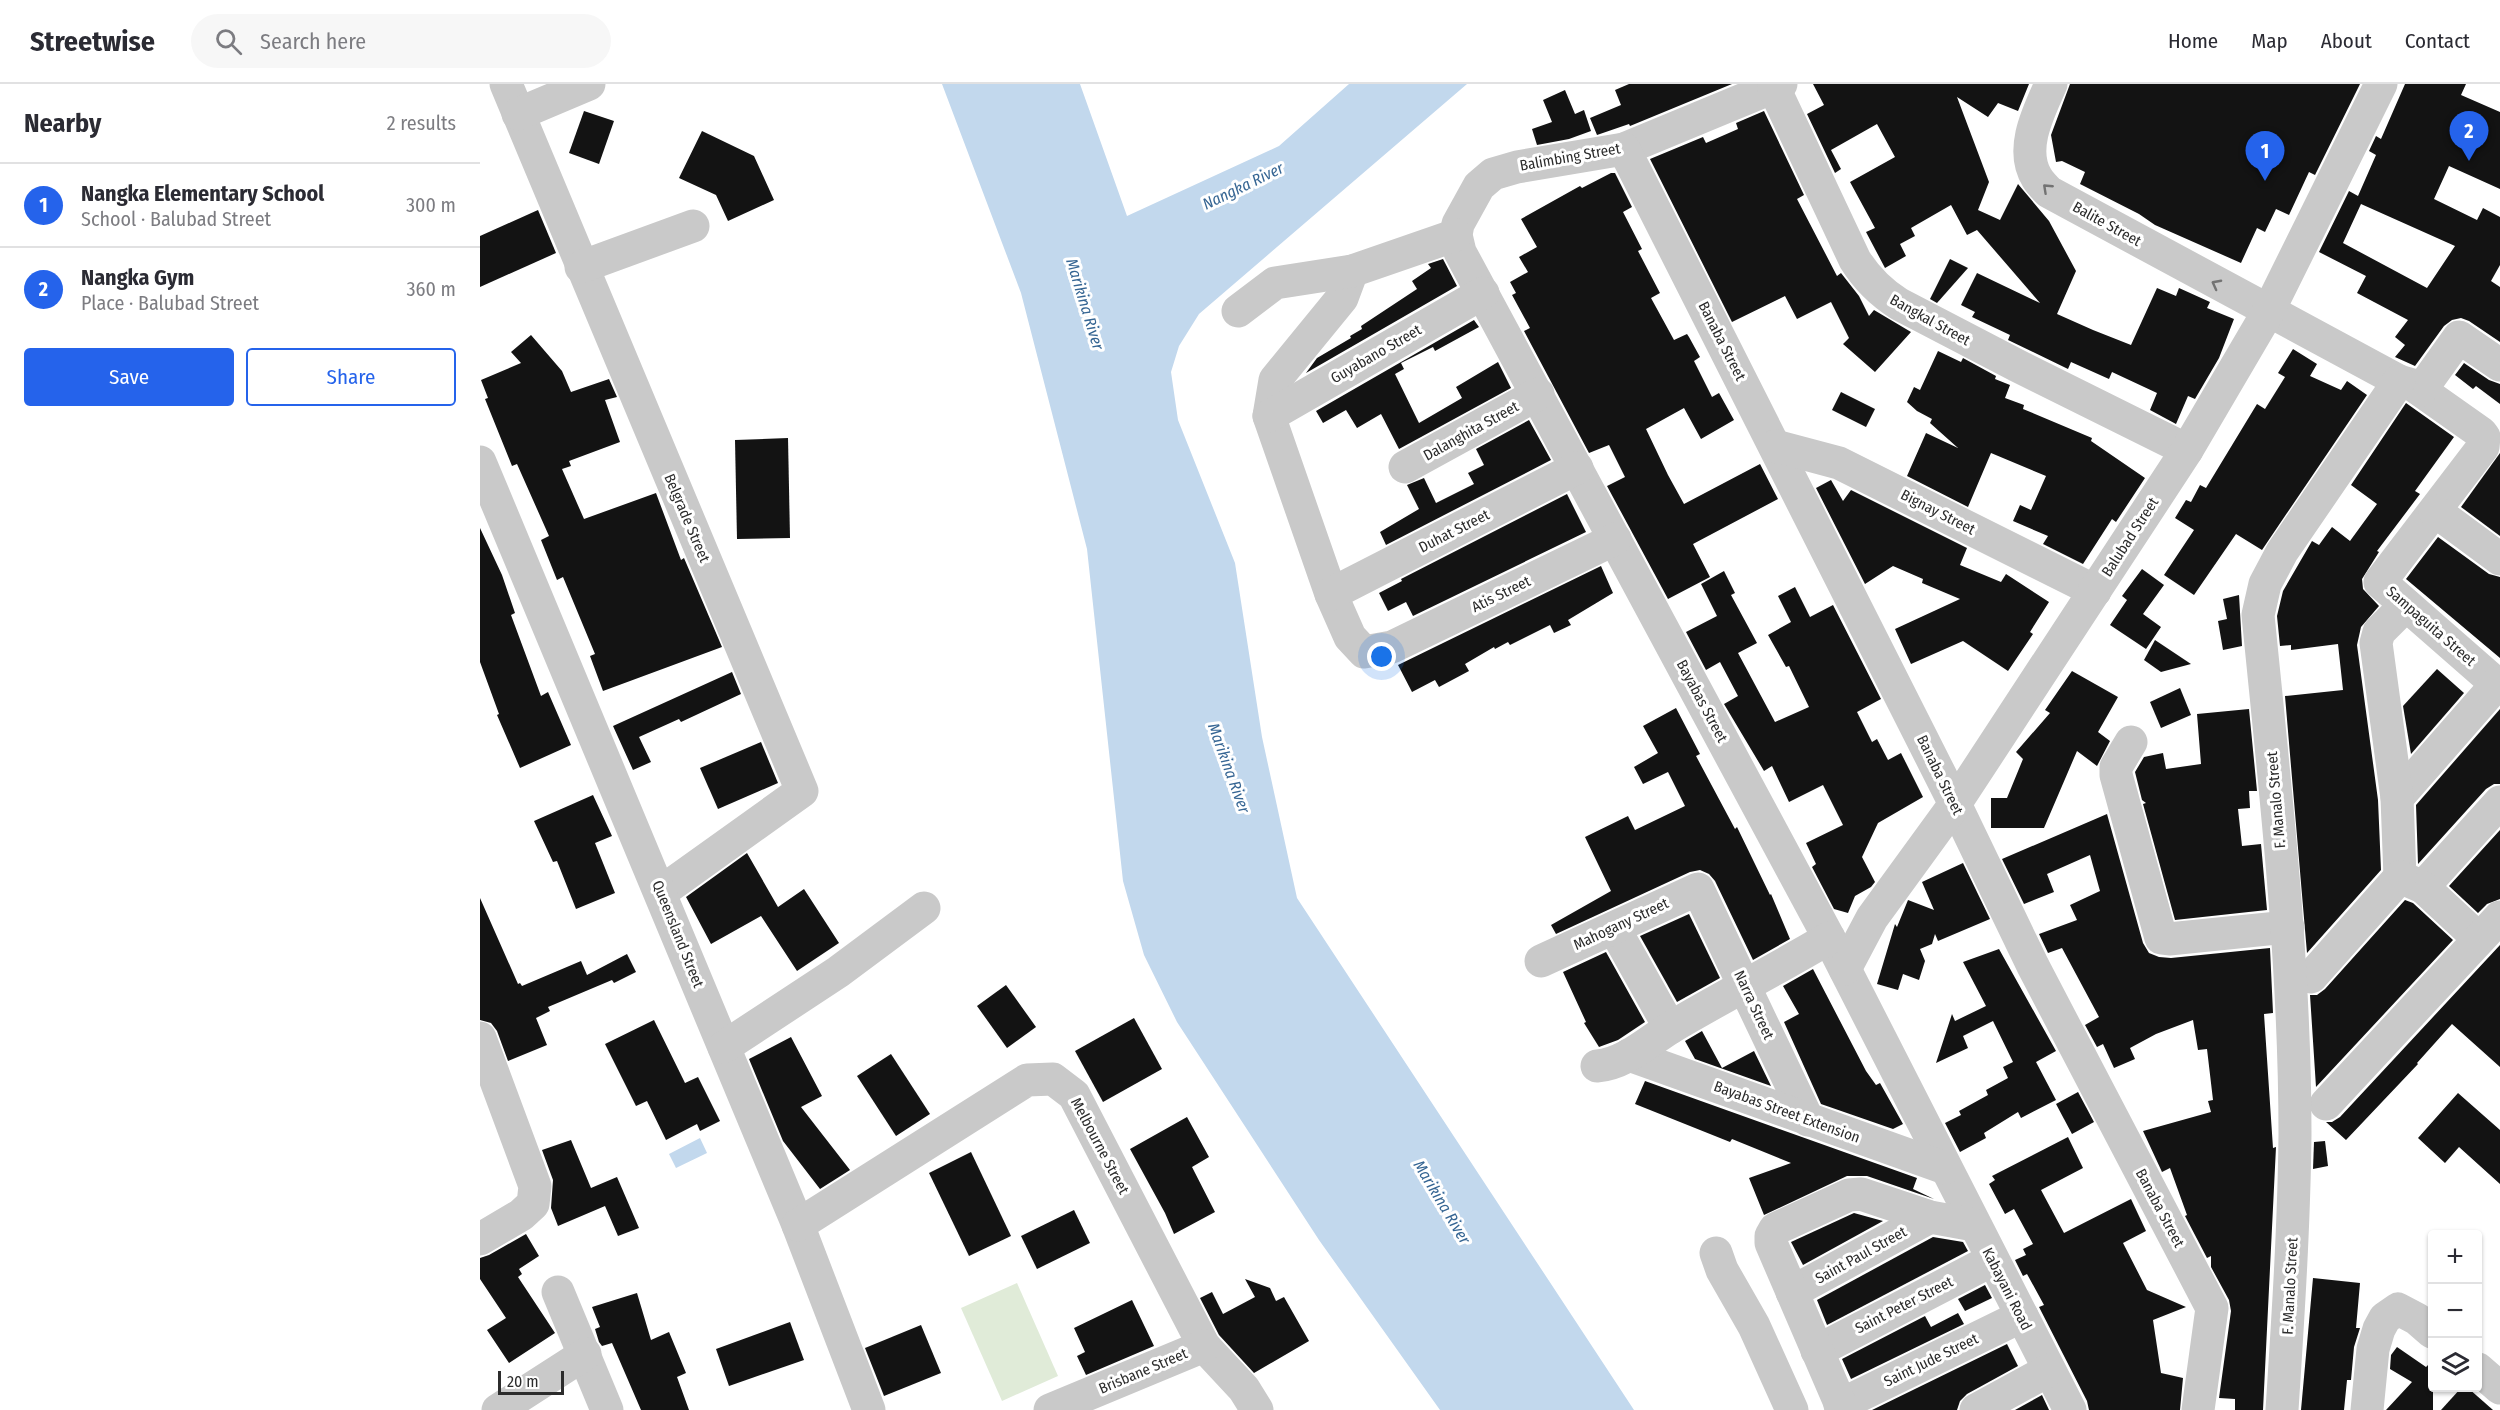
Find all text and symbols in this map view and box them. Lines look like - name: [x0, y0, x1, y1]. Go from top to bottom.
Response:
- search box: [191, 14, 611, 68]
- text: Streetwise: [30, 25, 155, 58]
- icon: search: [212, 25, 245, 58]
- text: Search here: [260, 28, 366, 55]
- text: Home: [2168, 28, 2218, 54]
- text: Map: [2251, 28, 2288, 54]
- text: About: [2321, 28, 2372, 54]
- text: Contact: [2405, 28, 2470, 54]
- text: Nearby: [24, 108, 101, 139]
- text: 2 results: [387, 111, 456, 135]
- pin: 2: [2450, 112, 2488, 161]
- pin: 1: [2246, 132, 2284, 181]
- street label: Balimbing Street: [1518, 139, 1622, 175]
- water label: Nangka River: [1200, 158, 1287, 214]
- text: Nangka Elementary School: [81, 180, 324, 207]
- one-way arrow: [2043, 184, 2054, 195]
- text: 1: [39, 193, 48, 217]
- text: 300 m: [406, 193, 456, 217]
- street label: Balite Street: [2070, 198, 2145, 250]
- text: School · Balubad Street: [81, 207, 271, 231]
- water label: Marikina River: [1062, 256, 1108, 352]
- text: Nangka Gym: [81, 264, 194, 291]
- text: 2: [39, 277, 48, 301]
- text: 360 m: [407, 277, 456, 301]
- one-way arrow: [2212, 280, 2223, 291]
- text: Place · Balubad Street: [81, 291, 259, 315]
- street label: Bangkal Street: [1887, 291, 1973, 349]
- street label: Banaba Street: [1694, 298, 1750, 384]
- street label: Guyabano Street: [1327, 321, 1425, 387]
- button: Save: [24, 348, 234, 406]
- button: Share: [246, 348, 456, 406]
- street label: Dalanghita Street: [1420, 397, 1522, 465]
- street label: Belgrade Street: [660, 471, 714, 565]
- street label: Bignay Street: [1898, 486, 1978, 538]
- street label: Balubad Street: [2098, 494, 2162, 580]
- street label: Duhat Street: [1416, 505, 1493, 557]
- street label: Atis Street: [1469, 572, 1534, 616]
- street label: Sampaguita Street: [2383, 582, 2479, 670]
- your location: [1367, 642, 1396, 671]
- street label: Bayabas Street: [1673, 657, 1731, 746]
- water label: Marikina River: [1204, 720, 1254, 816]
- street label: Banaba Street: [1913, 732, 1967, 818]
- street label: F. Manalo Street: [2263, 751, 2289, 849]
- street label: Queensland Street: [648, 878, 708, 990]
- street label: Mahogany Street: [1571, 894, 1671, 954]
- street label: Narra Street: [1730, 968, 1778, 1043]
- street label: Bayabas Street Extension: [1711, 1077, 1863, 1147]
- street label: Melbourne Street: [1067, 1095, 1133, 1197]
- water label: Marikina River: [1410, 1157, 1475, 1248]
- street label: Banaba Street: [2132, 1166, 2188, 1250]
- street label: Saint Paul Street: [1812, 1222, 1910, 1287]
- map controls: [2428, 1230, 2482, 1392]
- button: +: [2428, 1230, 2482, 1284]
- street label: F. Manalo Street: [2278, 1237, 2302, 1335]
- street label: Kabayani Road: [1978, 1245, 2036, 1333]
- street label: Saint Peter Street: [1852, 1273, 1956, 1337]
- button: −: [2428, 1284, 2482, 1338]
- street label: Saint Jude Street: [1881, 1329, 1981, 1391]
- button: layers: [2428, 1338, 2482, 1392]
- street label: Brisbane Street: [1096, 1344, 1190, 1398]
- scale bar: [498, 1368, 564, 1396]
- text: 20 m: [507, 1372, 538, 1391]

